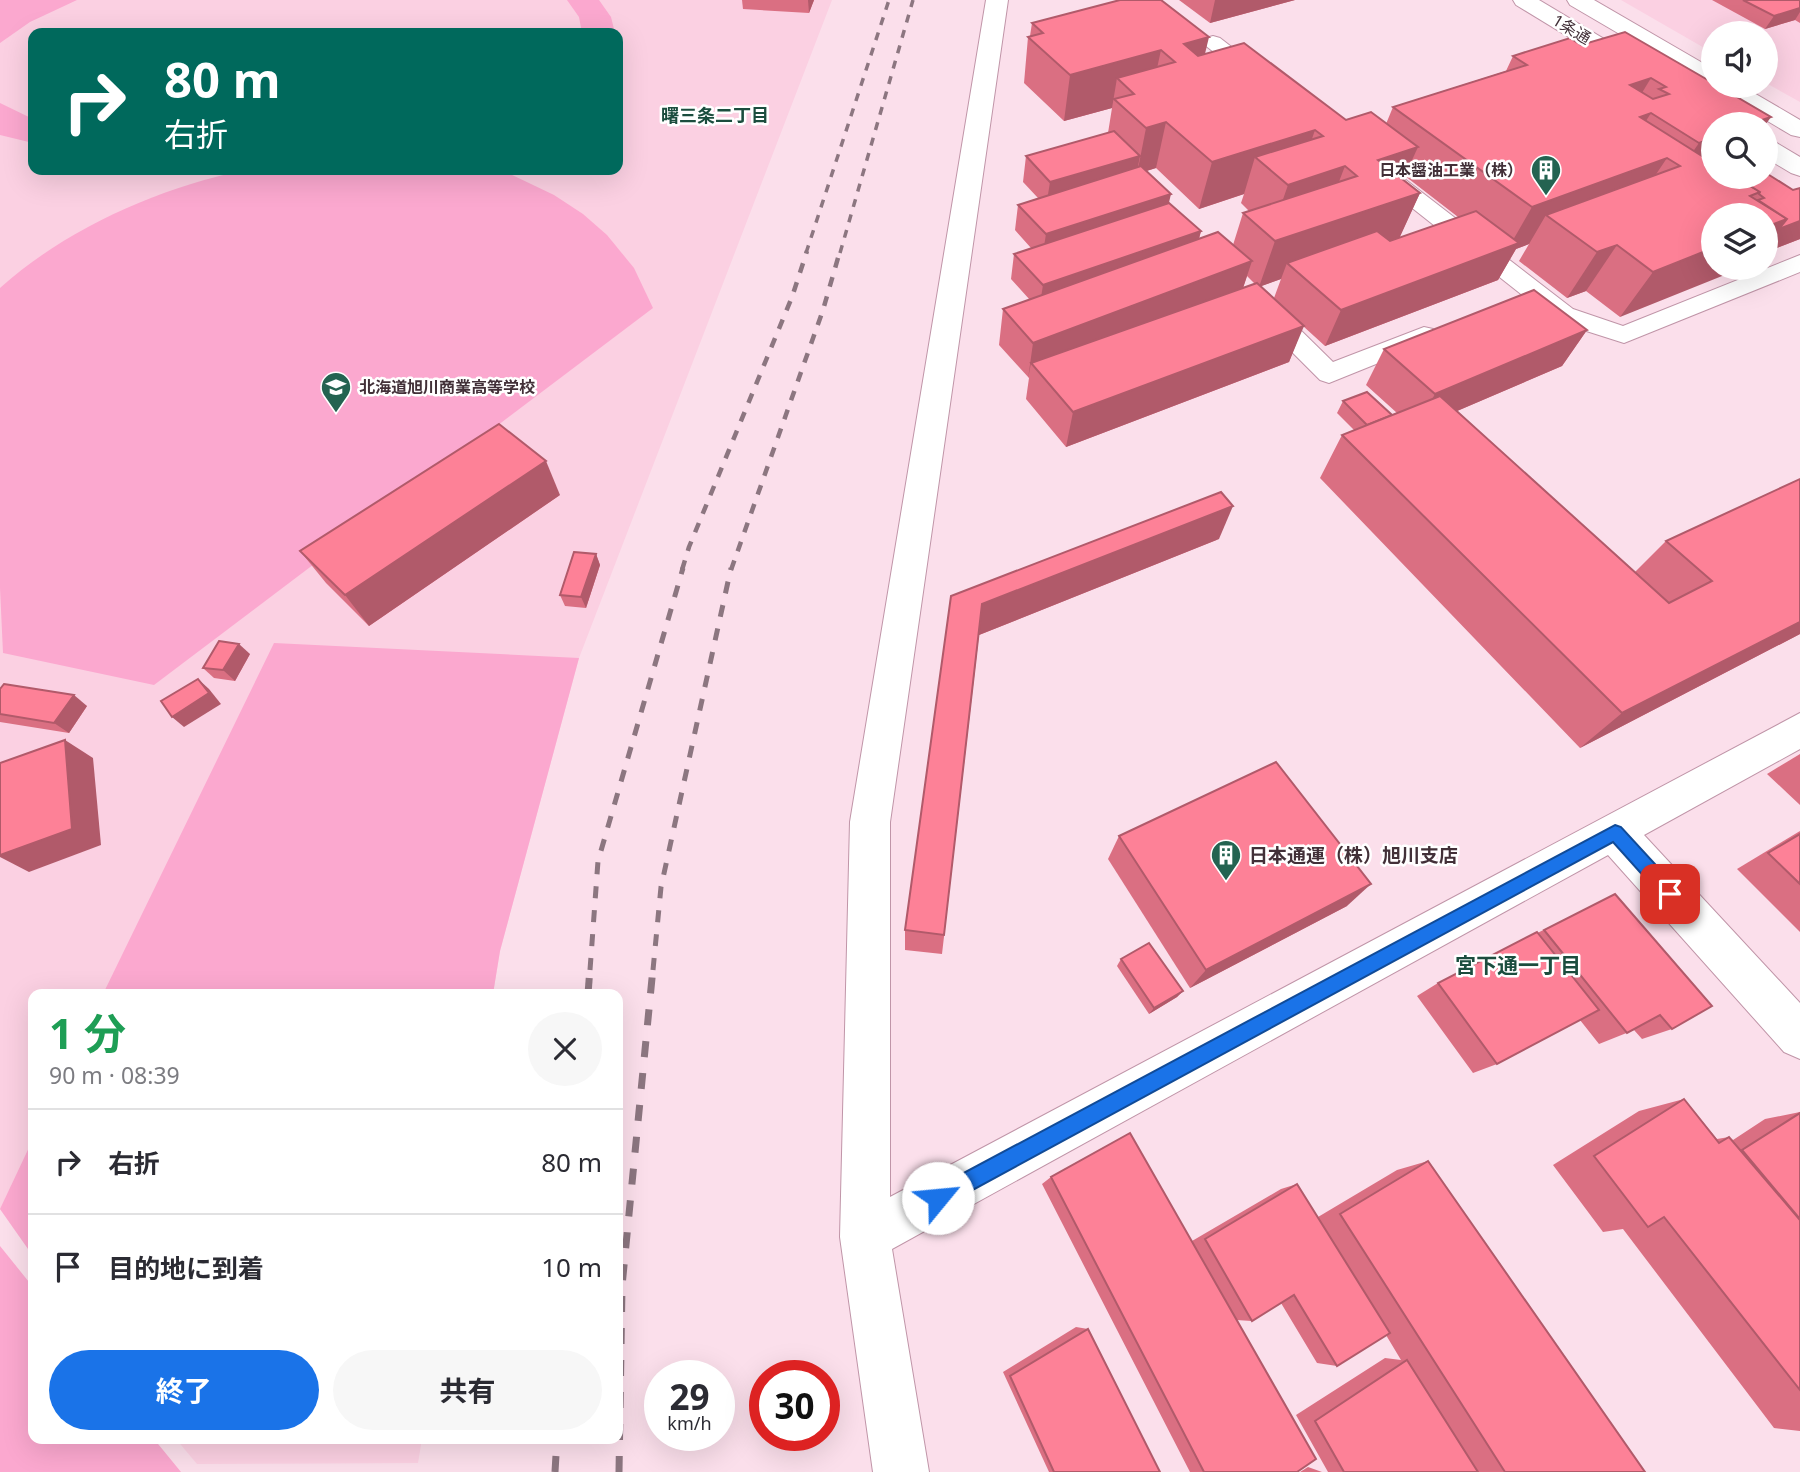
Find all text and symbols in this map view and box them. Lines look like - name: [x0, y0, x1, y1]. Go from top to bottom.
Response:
- street label: 1条通: [1549, 9, 1595, 49]
- map controls: [1701, 21, 1778, 280]
- button: sound: [1701, 21, 1778, 98]
- text: 80 m: [164, 46, 281, 112]
- icon: right: [49, 56, 140, 147]
- district label: 曙三条二丁目: [661, 103, 769, 127]
- text: 右折: [164, 112, 228, 155]
- button: search: [1701, 112, 1778, 189]
- building icon: 日本醤油工業（株）: [1529, 153, 1563, 197]
- place label: 日本醤油工業（株）: [1379, 159, 1523, 181]
- button: layers: [1701, 203, 1778, 280]
- school or university icon: 北海道旭川商業高等学校: [319, 370, 353, 414]
- place label: 北海道旭川商業高等学校: [359, 376, 535, 398]
- building icon: 日本通運（株）旭川支店: [1209, 838, 1243, 882]
- place label: 日本通運（株）旭川支店: [1249, 842, 1458, 868]
- pin: [1640, 864, 1700, 924]
- icon: arrive: [1651, 875, 1689, 913]
- district label: 宮下通一丁目: [1455, 951, 1581, 979]
- text: 1 分: [49, 1004, 126, 1061]
- button: close: [528, 1012, 602, 1086]
- text: 90 m · 08:39: [49, 1059, 180, 1091]
- icon: right: [49, 1143, 87, 1181]
- text: 80 m: [541, 1144, 602, 1180]
- text: 右折: [108, 1145, 160, 1181]
- position arrow: [901, 1161, 975, 1235]
- icon: arrive: [49, 1248, 87, 1286]
- text: 10 m: [541, 1249, 602, 1285]
- text: 目的地に到着: [108, 1250, 264, 1286]
- button: 終了: [49, 1350, 319, 1430]
- button: 共有: [333, 1350, 602, 1430]
- speed limit sign: 30: [749, 1360, 840, 1451]
- text: 29: [669, 1373, 710, 1420]
- text: km/h: [667, 1411, 712, 1435]

